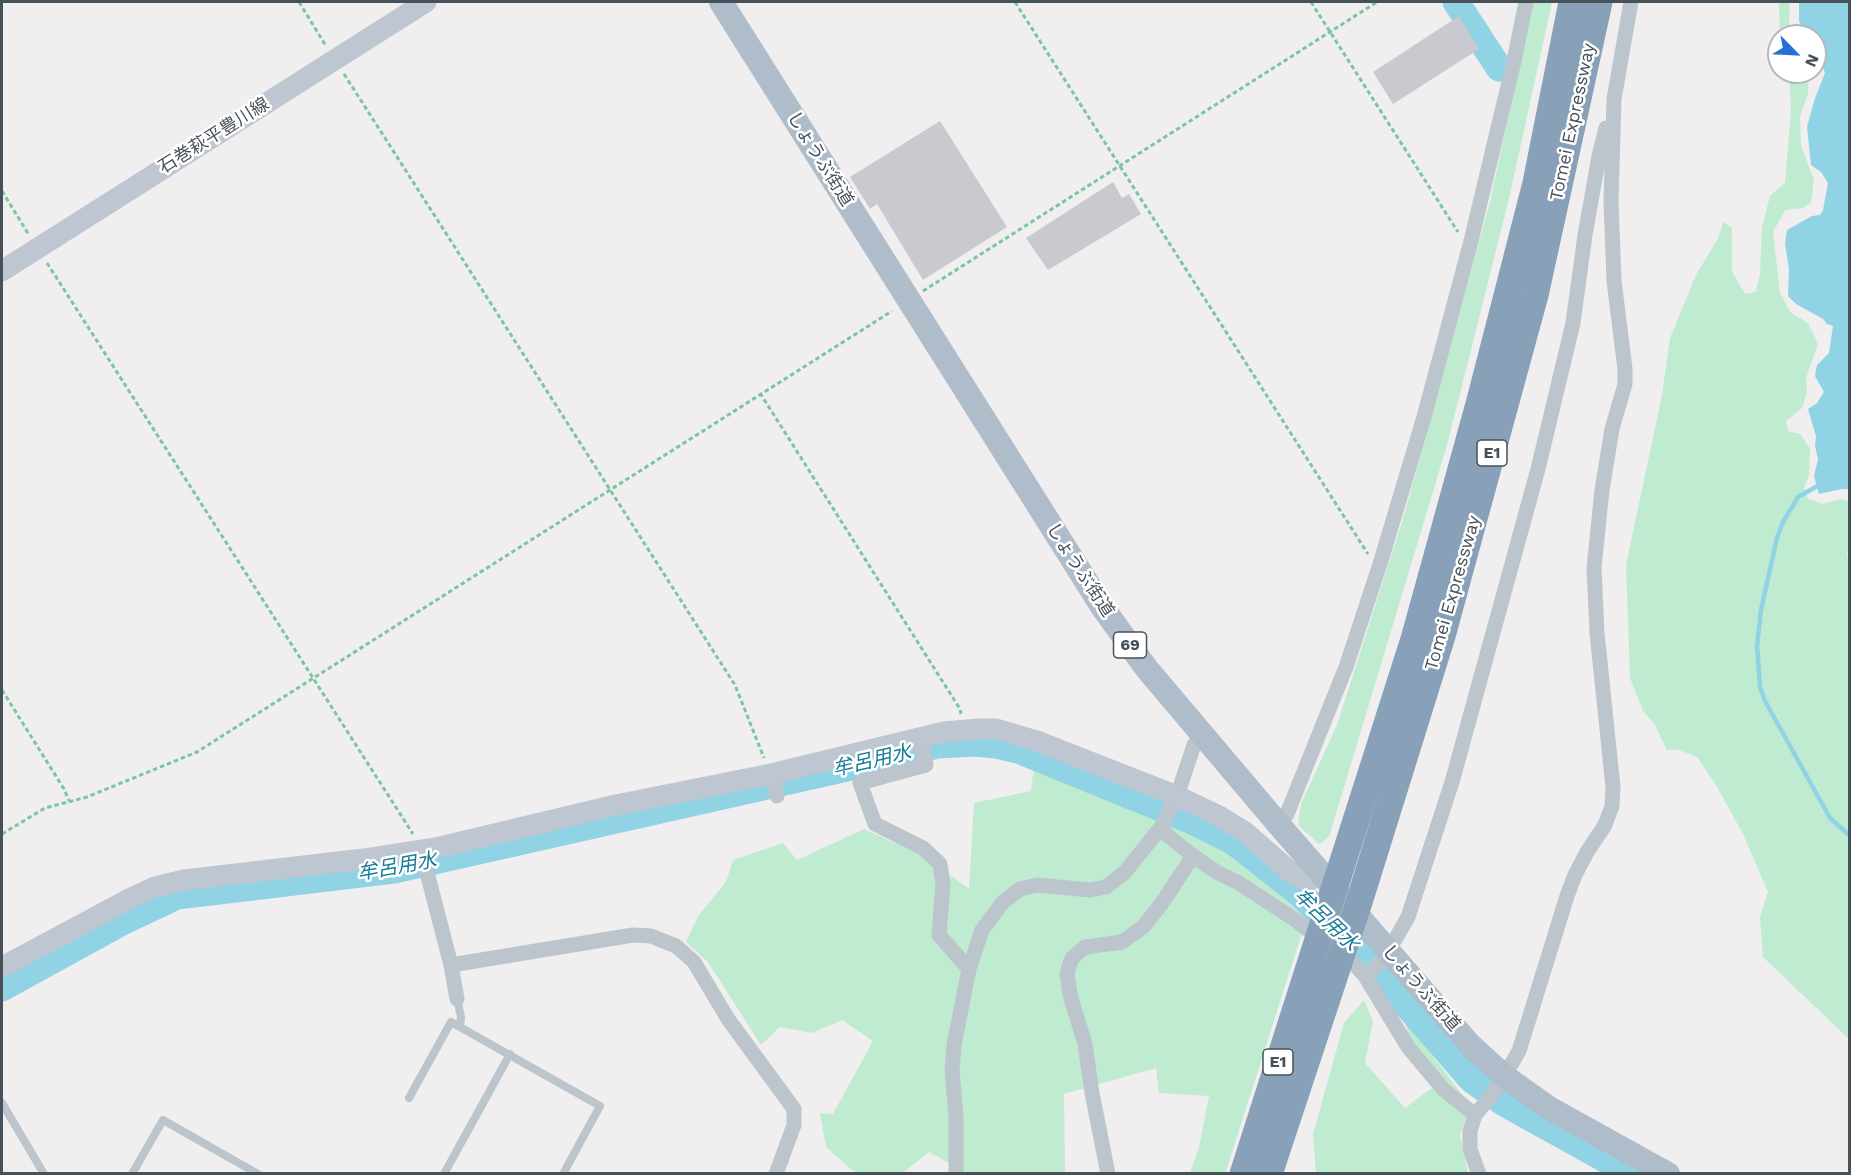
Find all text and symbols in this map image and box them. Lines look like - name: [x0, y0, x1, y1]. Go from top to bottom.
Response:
- north arrow: [1767, 24, 1827, 84]
- street label: Tomei Expressway: [1546, 41, 1600, 203]
- text: N: [1801, 51, 1823, 70]
- street label: 石巻萩平豊川線: [155, 93, 273, 179]
- street label: しょうぶ街道: [782, 107, 858, 211]
- road number: E1: [1477, 440, 1507, 466]
- street label: Tomei Expressway: [1421, 513, 1485, 673]
- street label: しょうぶ街道: [1042, 519, 1118, 621]
- road number: 69: [1114, 632, 1146, 658]
- water label: 牟呂用水: [830, 740, 914, 782]
- water label: 牟呂用水: [356, 848, 438, 886]
- water label: 牟呂用水: [1289, 884, 1363, 956]
- street label: しょうぶ街道: [1377, 940, 1465, 1036]
- road number: E1: [1263, 1049, 1293, 1075]

